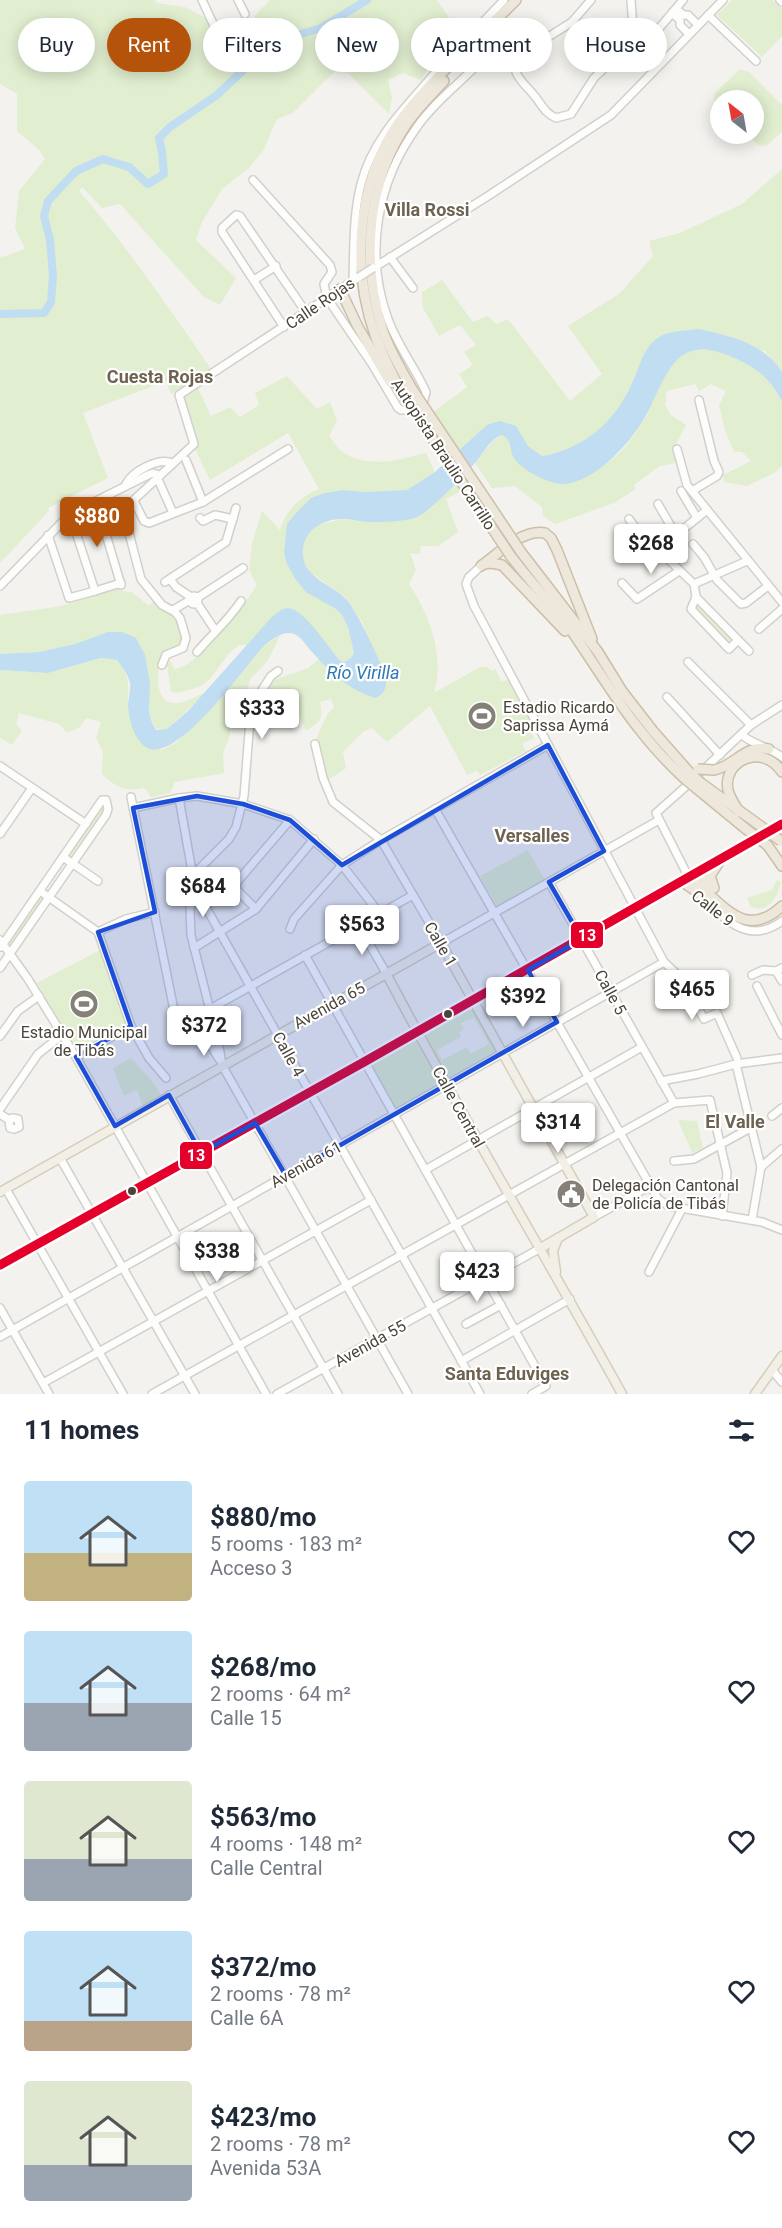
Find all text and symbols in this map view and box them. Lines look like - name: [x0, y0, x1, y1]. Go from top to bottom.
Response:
- chip: Buy: [18, 18, 95, 72]
- chip: Rent: [107, 18, 191, 72]
- chip: Filters: [203, 18, 303, 72]
- chip: New: [315, 18, 399, 72]
- chip: Apartment: [411, 18, 552, 72]
- chip: House: [564, 18, 667, 72]
- north arrow: [710, 90, 764, 144]
- map controls: [710, 90, 764, 144]
- district label: Villa Rossi: [384, 199, 470, 220]
- street label: Calle Rojas: [282, 273, 358, 333]
- district label: Cuesta Rojas: [107, 366, 213, 387]
- street label: Autopista Braulio Carrillo: [388, 375, 500, 534]
- pin: $880: [61, 497, 133, 548]
- text: $880: [74, 504, 120, 528]
- pin: $268: [615, 524, 687, 575]
- text: $268: [628, 531, 674, 555]
- water label: Río Virilla: [327, 662, 399, 683]
- pin: $333: [226, 689, 298, 740]
- text: $333: [239, 696, 285, 720]
- place label: Estadio Ricardo Saprissa Aymá: [503, 698, 615, 735]
- sports icon: Estadio Ricardo Saprissa Aymá: [466, 700, 498, 732]
- district label: Versalles: [494, 825, 570, 846]
- pin: $684: [167, 867, 239, 918]
- text: $684: [180, 874, 226, 898]
- street label: Calle 9: [688, 886, 738, 931]
- pin: $563: [326, 905, 398, 956]
- text: $563: [339, 912, 385, 936]
- street label: Calle 1: [420, 919, 461, 970]
- line badge: 13: [570, 921, 604, 949]
- text: 13: [578, 926, 596, 945]
- street label: Calle 5: [591, 966, 631, 1018]
- pin: $465: [656, 970, 728, 1021]
- pin: $392: [487, 977, 559, 1028]
- text: $465: [669, 977, 715, 1001]
- street label: Avenida 65: [290, 978, 368, 1033]
- text: $392: [500, 984, 546, 1008]
- sports icon: Estadio Municipal de Tibás: [68, 988, 100, 1020]
- pin: $372: [168, 1006, 240, 1057]
- unlabelled marker: [442, 1008, 454, 1020]
- text: $372: [181, 1013, 227, 1037]
- place label: Estadio Municipal de Tibás: [21, 1023, 147, 1060]
- street label: Calle 4: [269, 1028, 309, 1080]
- street label: Calle Central: [428, 1063, 489, 1151]
- pin: $314: [522, 1103, 594, 1154]
- text: $314: [535, 1110, 581, 1134]
- district label: El Valle: [705, 1111, 765, 1132]
- street label: Avenida 61: [267, 1137, 345, 1192]
- line badge: 13: [179, 1141, 213, 1170]
- text: 13: [187, 1146, 205, 1165]
- place label: Delegación Cantonal de Policía de Tibás: [592, 1176, 739, 1213]
- public building icon: Delegación Cantonal de Policía de Tibás: [555, 1178, 587, 1210]
- unlabelled marker: [126, 1185, 138, 1197]
- pin: $338: [181, 1232, 253, 1283]
- text: $338: [194, 1239, 240, 1263]
- pin: $423: [441, 1252, 513, 1303]
- text: $423: [454, 1259, 500, 1283]
- street label: Avenida 55: [331, 1316, 409, 1371]
- district label: Santa Eduviges: [445, 1363, 569, 1384]
- icon: filters: [725, 1414, 758, 1447]
- text: 11 homes: [24, 1415, 139, 1445]
- text: $880/mo: [210, 1502, 317, 1532]
- icon: home: [72, 1505, 144, 1577]
- icon: heart: [725, 1525, 758, 1558]
- text: 5 rooms · 183 m²: [210, 1532, 362, 1556]
- text: Acceso 3: [210, 1556, 293, 1580]
- text: $268/mo: [210, 1652, 317, 1682]
- icon: home: [72, 1655, 144, 1727]
- icon: heart: [725, 1675, 758, 1708]
- text: 2 rooms · 64 m²: [210, 1682, 351, 1706]
- text: Calle 15: [210, 1706, 282, 1730]
- text: $563/mo: [210, 1802, 317, 1832]
- icon: home: [72, 1805, 144, 1877]
- icon: heart: [725, 1825, 758, 1858]
- text: 4 rooms · 148 m²: [210, 1832, 362, 1856]
- text: Calle Central: [210, 1856, 323, 1880]
- text: $372/mo: [210, 1952, 317, 1982]
- icon: home: [72, 1955, 144, 2027]
- icon: heart: [725, 1975, 758, 2008]
- text: 2 rooms · 78 m²: [210, 1982, 351, 2006]
- text: Calle 6A: [210, 2006, 283, 2030]
- text: $423/mo: [210, 2102, 317, 2132]
- icon: home: [72, 2105, 144, 2177]
- icon: heart: [725, 2125, 758, 2158]
- text: 2 rooms · 78 m²: [210, 2132, 351, 2156]
- text: Avenida 53A: [210, 2156, 321, 2180]

